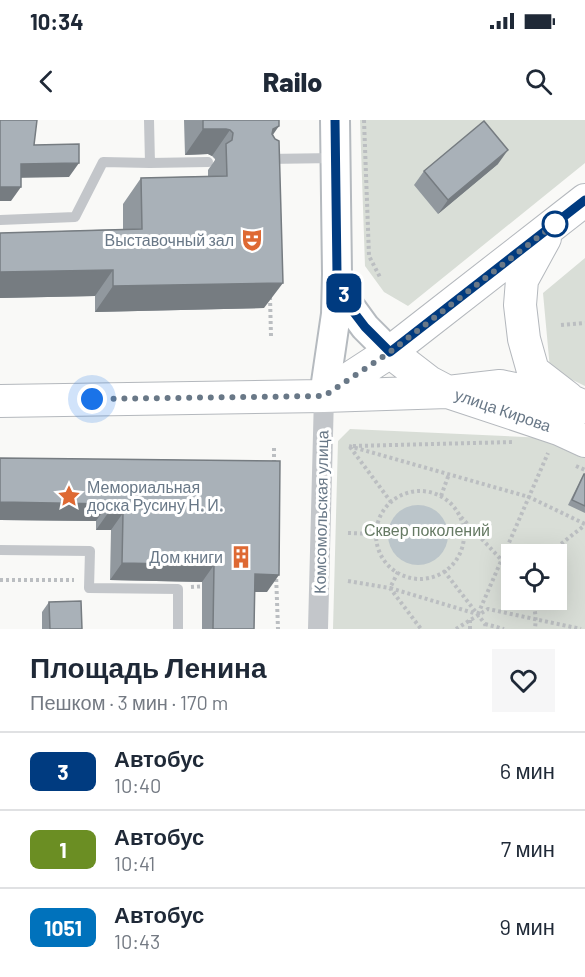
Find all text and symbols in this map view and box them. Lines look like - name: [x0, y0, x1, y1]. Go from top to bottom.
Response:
- text: 10:34: [30, 8, 84, 34]
- icon: back: [30, 65, 63, 98]
- text: Railo: [263, 65, 322, 97]
- icon: search: [522, 65, 555, 98]
- unlabelled marker: [542, 211, 568, 237]
- theatre icon: Выставочный зал: [239, 227, 265, 253]
- place label: Выставочный зал: [105, 230, 234, 249]
- line badge: 3: [324, 274, 364, 312]
- text: 3: [338, 281, 350, 306]
- your location: [77, 384, 107, 414]
- street label: улица Кирова: [453, 384, 554, 435]
- street label: Комсомольская улица: [310, 430, 331, 594]
- place label: Мемориальная доска Русину Н. И.: [87, 477, 223, 514]
- place icon: Мемориальная доска Русину Н. И.: [56, 483, 82, 509]
- park label: Сквер поколений: [364, 520, 490, 539]
- building icon: Дом книги: [228, 544, 254, 570]
- map controls: [501, 544, 567, 610]
- button: locate: [501, 544, 567, 610]
- place label: Дом книги: [149, 547, 223, 566]
- button: heart: [492, 649, 555, 712]
- text: Площадь Ленина: [30, 650, 267, 684]
- text: Пешком · 3 мин · 170 m: [30, 690, 228, 714]
- text: Автобус: [114, 745, 204, 771]
- text: 6 мин: [500, 757, 555, 783]
- text: 3: [57, 759, 69, 784]
- text: 10:40: [114, 773, 161, 797]
- text: Автобус: [114, 823, 204, 849]
- text: 7 мин: [501, 835, 555, 861]
- text: 1: [59, 837, 67, 862]
- text: 10:41: [114, 851, 155, 875]
- text: Автобус: [114, 901, 204, 927]
- text: 9 мин: [500, 913, 555, 939]
- text: 1051: [44, 915, 82, 940]
- text: 10:43: [114, 929, 160, 953]

